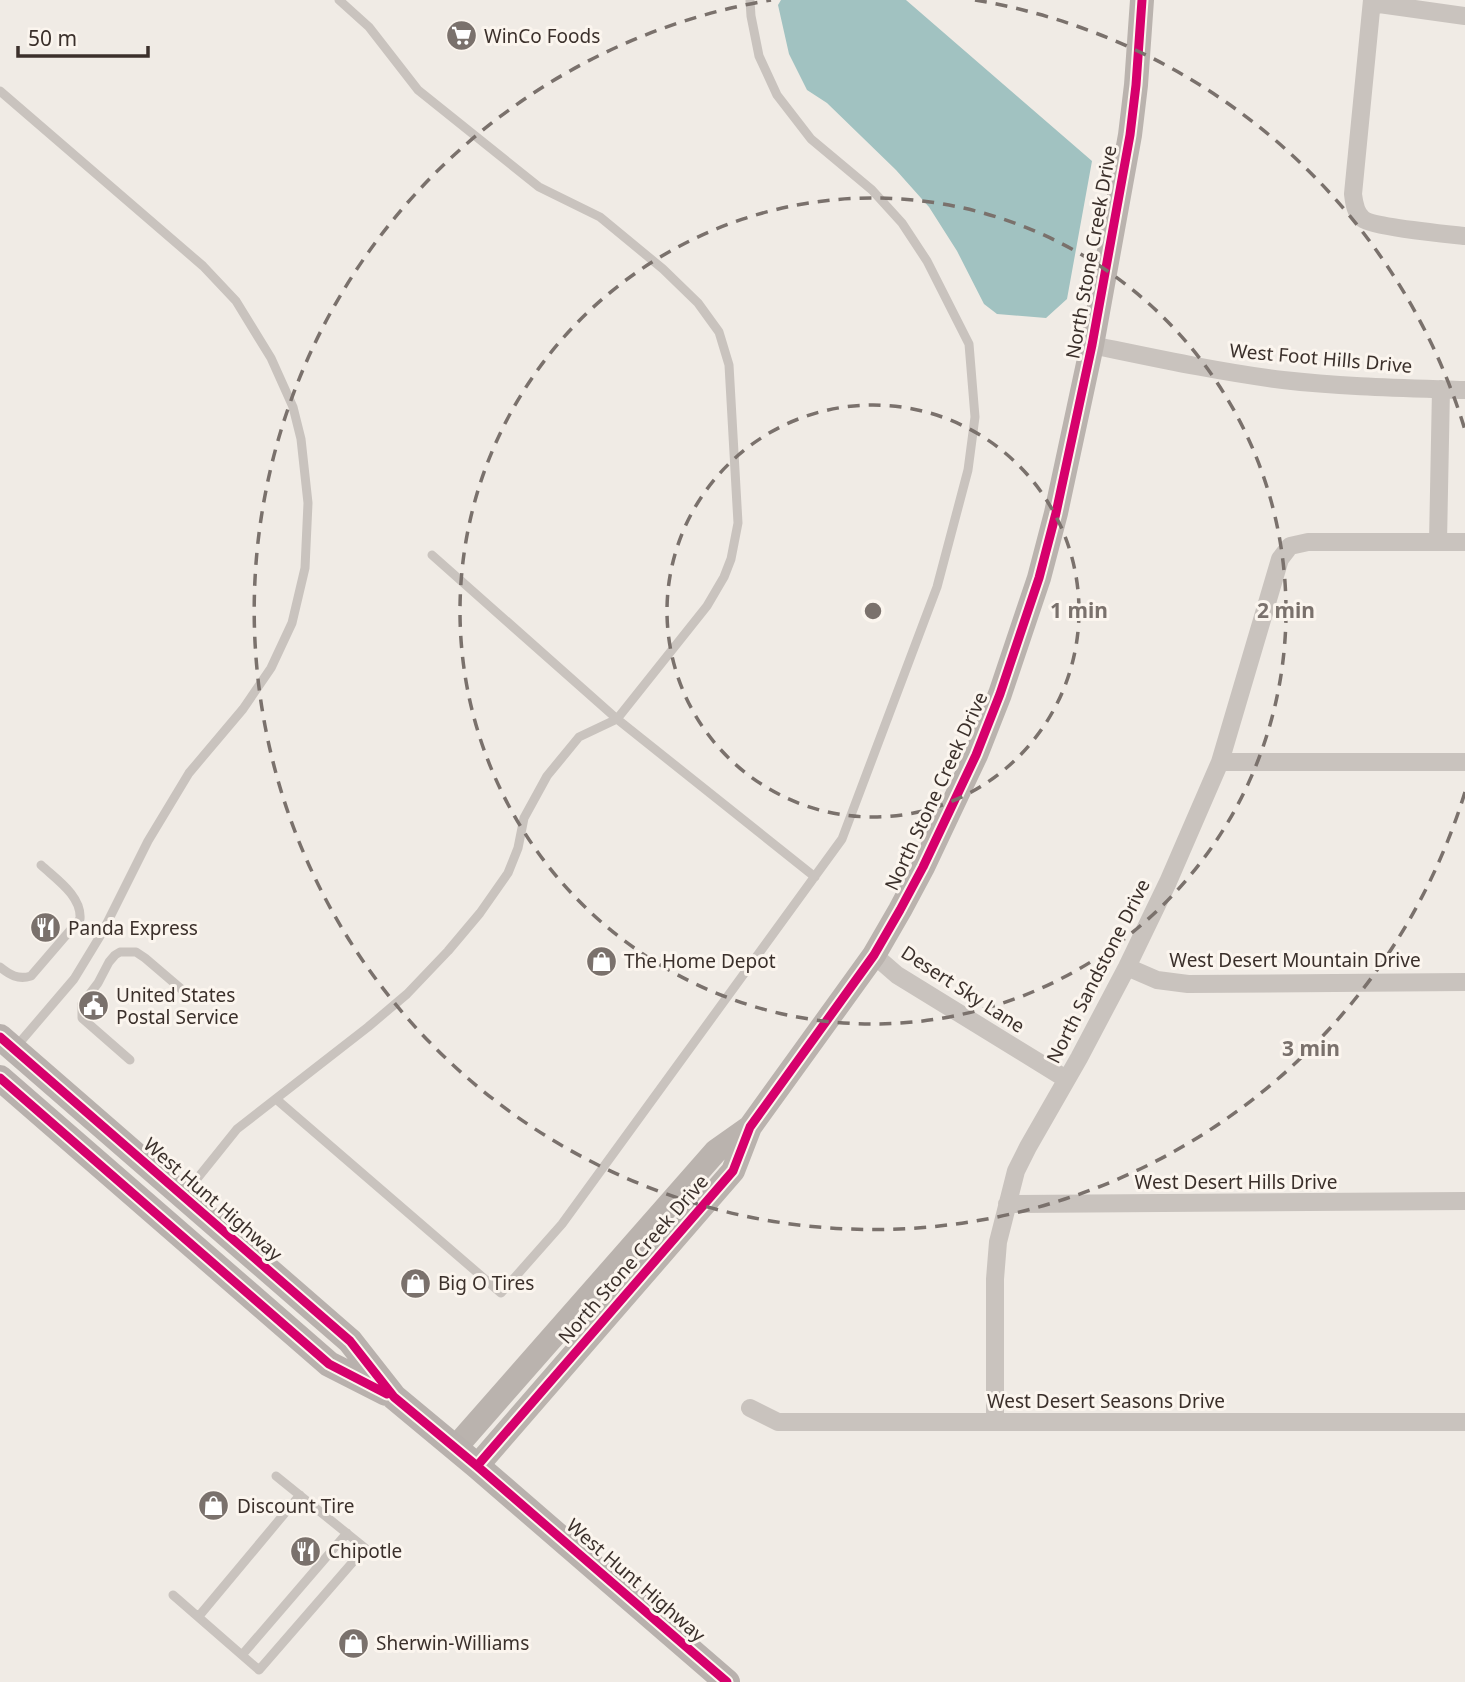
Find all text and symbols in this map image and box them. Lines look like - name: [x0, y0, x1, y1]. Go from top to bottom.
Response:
- scale bar: [18, 14, 147, 58]
- supermarket icon: WinCo Foods: [444, 19, 478, 53]
- place label: WinCo Foods: [484, 23, 600, 49]
- text: 50 m: [28, 24, 77, 52]
- street label: North Stone Creek Drive: [1059, 143, 1123, 361]
- street label: West Foot Hills Drive: [1229, 337, 1413, 379]
- text: 1 min: [1050, 596, 1108, 624]
- text: 2 min: [1257, 596, 1315, 624]
- centre of rings: [861, 599, 885, 623]
- street label: North Stone Creek Drive: [878, 687, 994, 895]
- street label: North Sandstone Drive: [1040, 874, 1156, 1068]
- restaurant icon: Panda Express: [28, 911, 62, 945]
- place label: Panda Express: [68, 915, 198, 941]
- street label: Desert Sky Lane: [896, 939, 1030, 1039]
- shop icon: The Home Depot: [584, 944, 618, 978]
- street label: West Desert Mountain Drive: [1169, 947, 1421, 973]
- place label: The Home Depot: [624, 948, 776, 974]
- place label: United States Postal Service: [116, 982, 239, 1030]
- public building icon: United States Postal Service: [76, 989, 110, 1023]
- text: 3 min: [1282, 1034, 1340, 1062]
- street label: West Hunt Highway: [138, 1131, 288, 1267]
- street label: North Stone Creek Drive: [552, 1169, 714, 1349]
- street label: West Desert Hills Drive: [1135, 1169, 1337, 1195]
- shop icon: Big O Tires: [398, 1266, 432, 1300]
- place label: Big O Tires: [438, 1270, 534, 1296]
- street label: West Desert Seasons Drive: [987, 1388, 1225, 1414]
- shop icon: Discount Tire: [197, 1489, 231, 1523]
- place label: Discount Tire: [237, 1493, 354, 1519]
- street label: West Hunt Highway: [561, 1512, 711, 1648]
- restaurant icon: Chipotle: [288, 1534, 322, 1568]
- place label: Chipotle: [328, 1538, 402, 1564]
- shop icon: Sherwin-Williams: [336, 1626, 370, 1660]
- place label: Sherwin-Williams: [376, 1630, 529, 1656]

